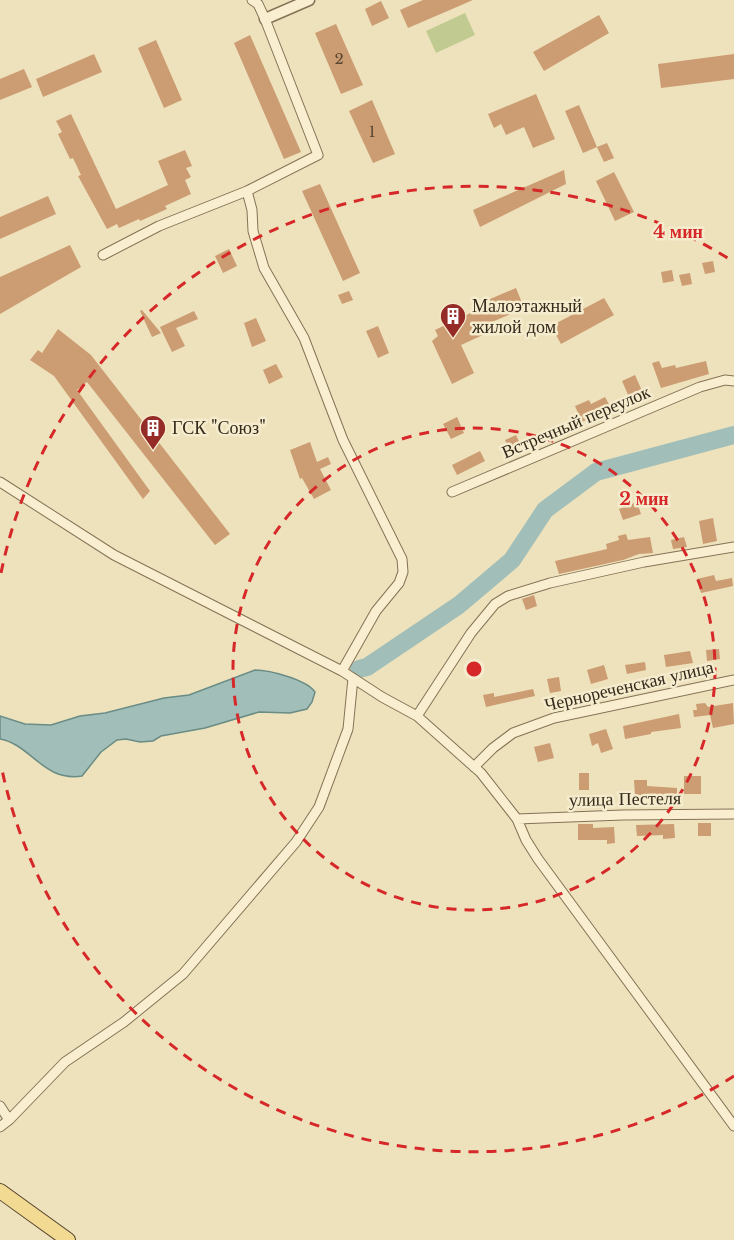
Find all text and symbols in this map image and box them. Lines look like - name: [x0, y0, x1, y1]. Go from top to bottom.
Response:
- house number: 2: [334, 49, 344, 68]
- house number: 1: [369, 122, 375, 141]
- text: 4 мин: [653, 221, 703, 243]
- place label: Малоэтажный жилой дом: [471, 295, 582, 338]
- building icon: Малоэтажный жилой дом: [438, 301, 468, 339]
- street label: Встречный переулок: [498, 381, 654, 463]
- building icon: ГСК "Союз": [138, 413, 168, 451]
- place label: ГСК "Союз": [172, 417, 266, 439]
- text: 2 мин: [619, 488, 669, 510]
- street label: Чернореченская улица: [542, 656, 716, 716]
- centre of rings: [464, 659, 484, 679]
- street label: улица Пестеля: [569, 787, 681, 811]

